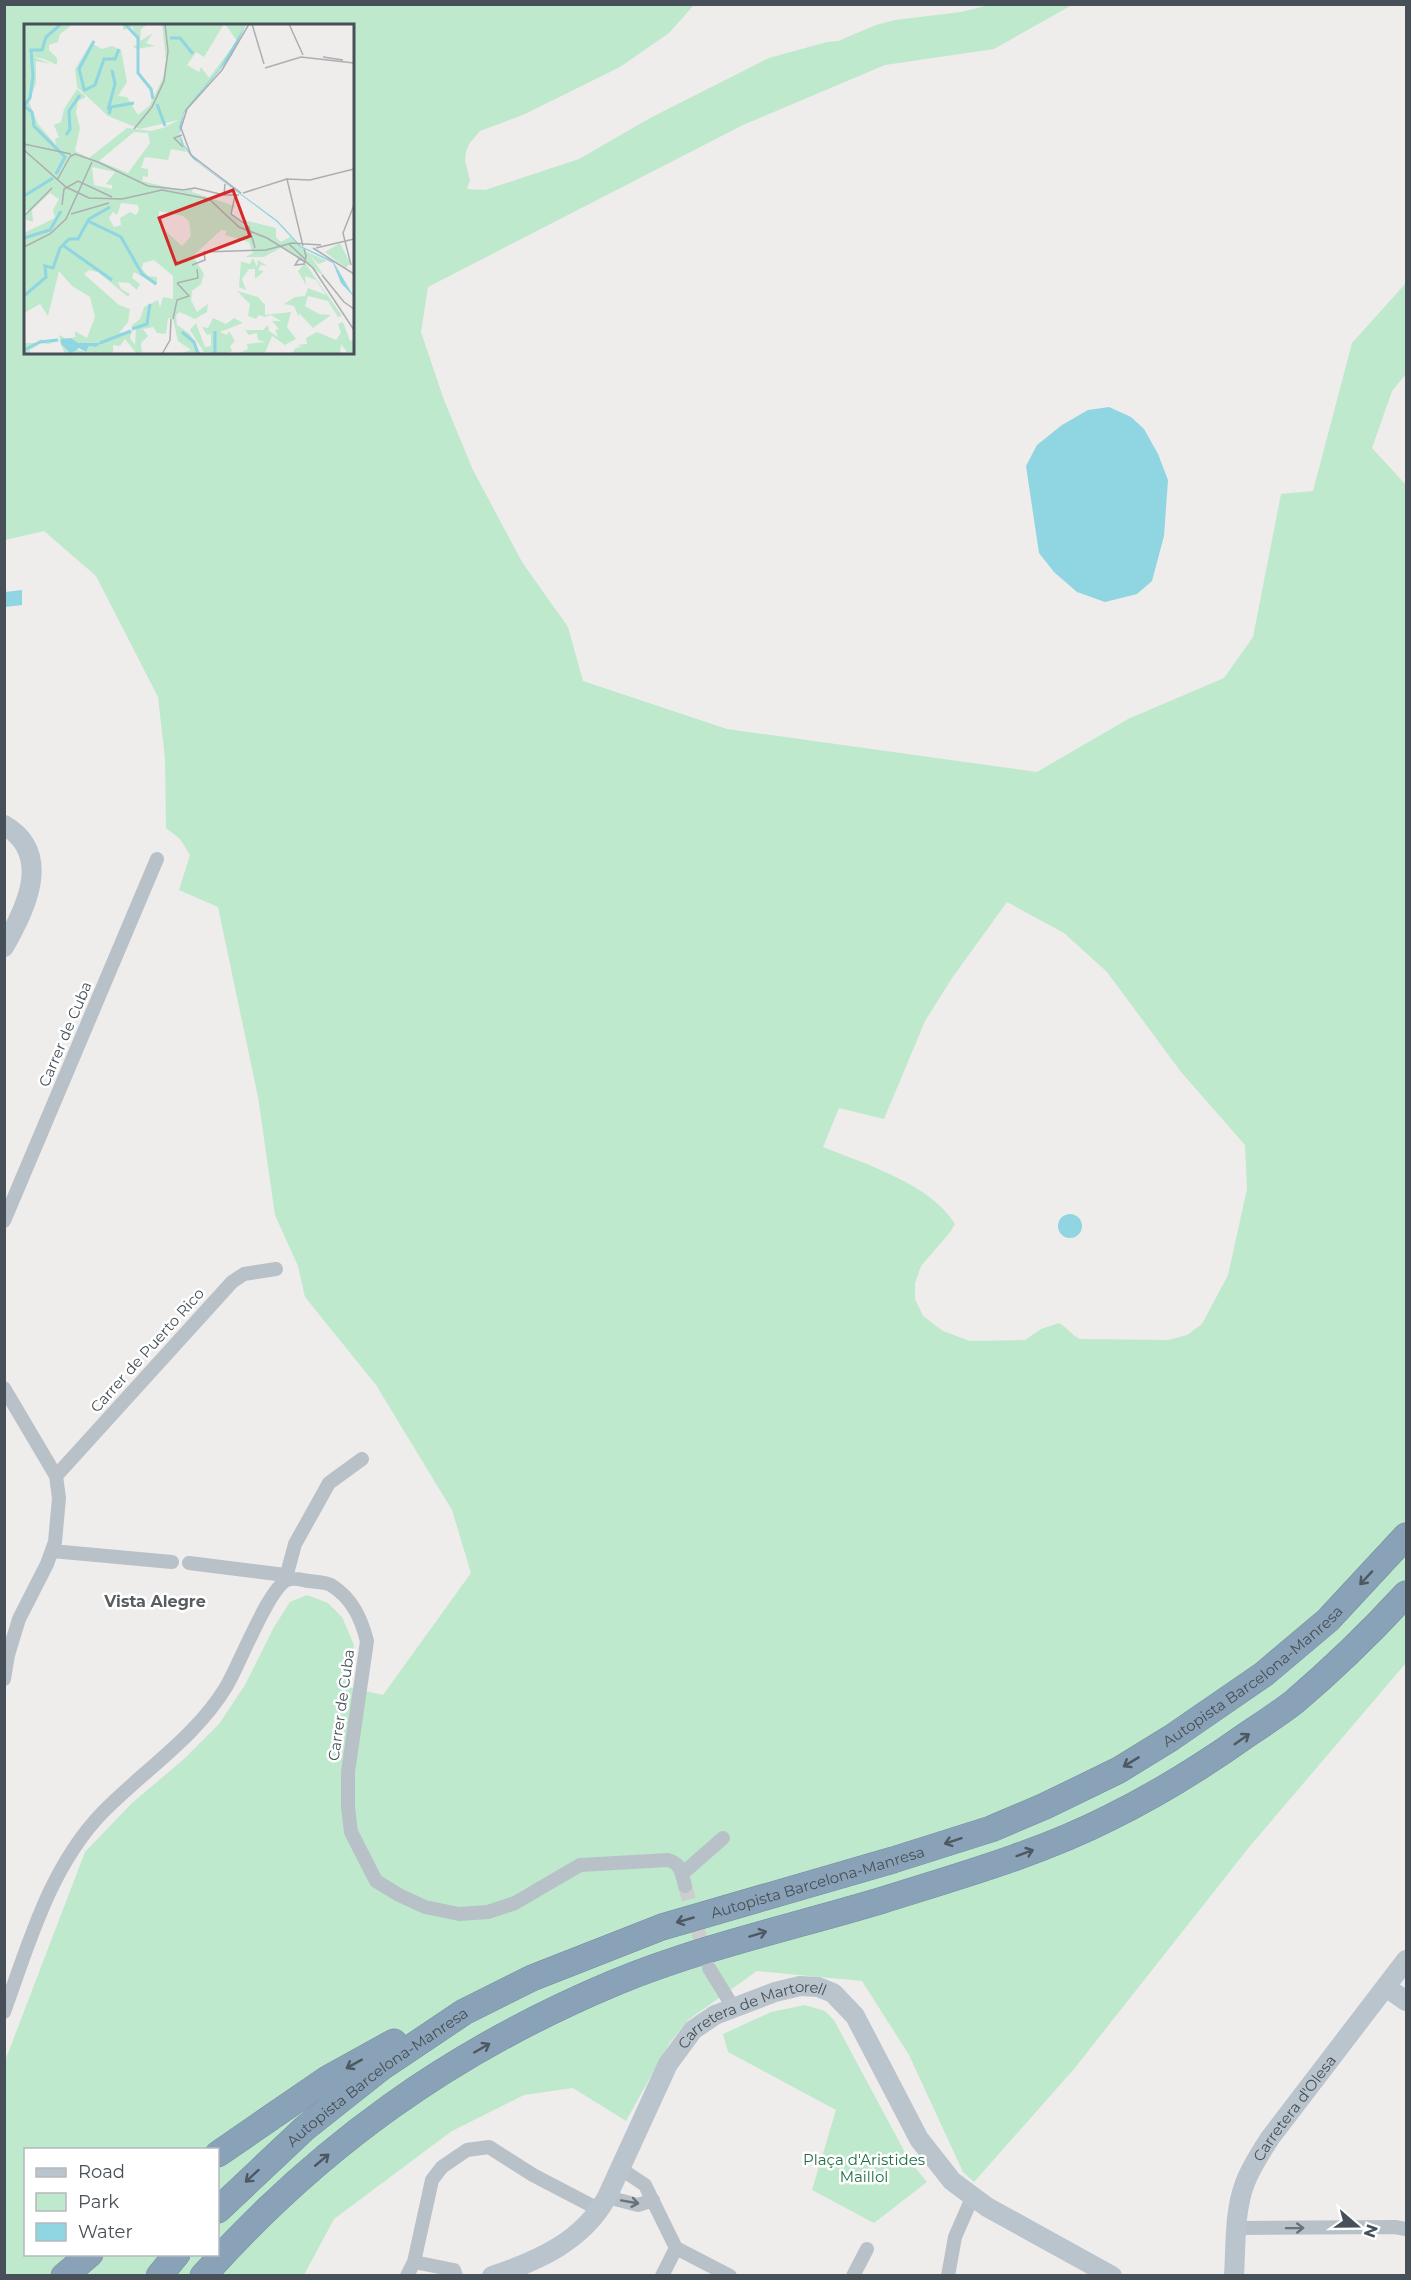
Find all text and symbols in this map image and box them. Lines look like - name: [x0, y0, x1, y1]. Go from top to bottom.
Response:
- inset map: [24, 24, 354, 354]
- street label: Carrer de Cuba: [34, 978, 96, 1090]
- street label: Carrer de Puerto Rico: [86, 1284, 208, 1416]
- one-way arrow: [1359, 1571, 1374, 1586]
- district label: Vista Alegre: [103, 1592, 206, 1611]
- street label: Autopista Barcelona-Manresa: [1159, 1601, 1346, 1751]
- street label: Carrer de Cuba: [324, 1648, 358, 1762]
- one-way arrow: [1233, 1733, 1249, 1745]
- one-way arrow: [1123, 1757, 1140, 1769]
- one-way arrow: [944, 1836, 963, 1847]
- street label: Autopista Barcelona-Manresa: [708, 1841, 927, 1922]
- one-way arrow: [1015, 1847, 1034, 1858]
- one-way arrow: [676, 1915, 695, 1926]
- one-way arrow: [748, 1928, 767, 1939]
- street label: Carretera de Martorell: [673, 1976, 830, 2052]
- street label: Autopista Barcelona-Manresa: [282, 2003, 471, 2150]
- one-way arrow: [473, 2042, 490, 2054]
- street label: Carretera d'Olesa: [1248, 2051, 1340, 2165]
- one-way arrow: [346, 2058, 363, 2070]
- legend: [24, 2148, 219, 2256]
- park label: Plaça d'Aristides Maillol: [803, 2150, 925, 2186]
- one-way arrow: [314, 2153, 330, 2166]
- text: Road: [78, 2161, 125, 2183]
- one-way arrow: [244, 2169, 259, 2183]
- text: Park: [78, 2191, 119, 2213]
- north arrow: [1327, 2196, 1387, 2256]
- one-way arrow: [620, 2197, 639, 2208]
- text: Water: [78, 2221, 133, 2243]
- one-way arrow: [1285, 2222, 1305, 2234]
- text: N: [1359, 2222, 1382, 2240]

